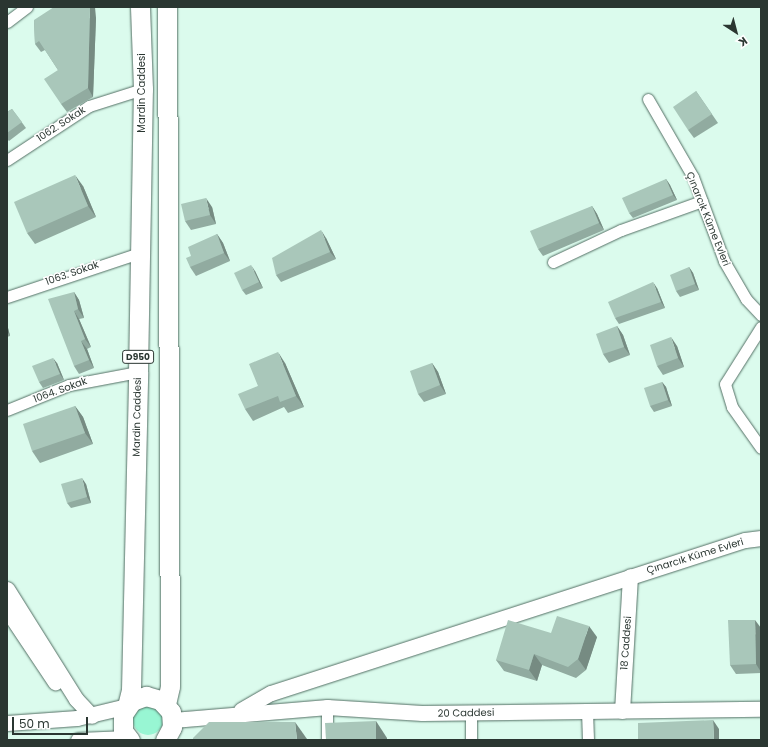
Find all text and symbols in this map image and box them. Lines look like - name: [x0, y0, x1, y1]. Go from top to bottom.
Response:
- north arrow: [716, 12, 756, 52]
- text: K: [735, 33, 751, 50]
- street label: Mardin Caddesi: [136, 53, 148, 133]
- street label: 1062. Sokak: [34, 104, 88, 144]
- street label: Çınarcık Küme Evleri: [684, 170, 732, 268]
- street label: 1063. Sokak: [44, 258, 100, 288]
- road number: D950: [122, 350, 154, 364]
- street label: 1064. Sokak: [32, 375, 88, 405]
- street label: Mardin Caddesi: [130, 377, 144, 457]
- street label: Çınarcık Küme Evleri: [645, 536, 745, 576]
- street label: 18 Caddesi: [618, 616, 634, 670]
- street label: 20 Caddesi: [438, 707, 494, 719]
- scale bar: [14, 709, 90, 735]
- text: 50 m: [19, 715, 50, 732]

